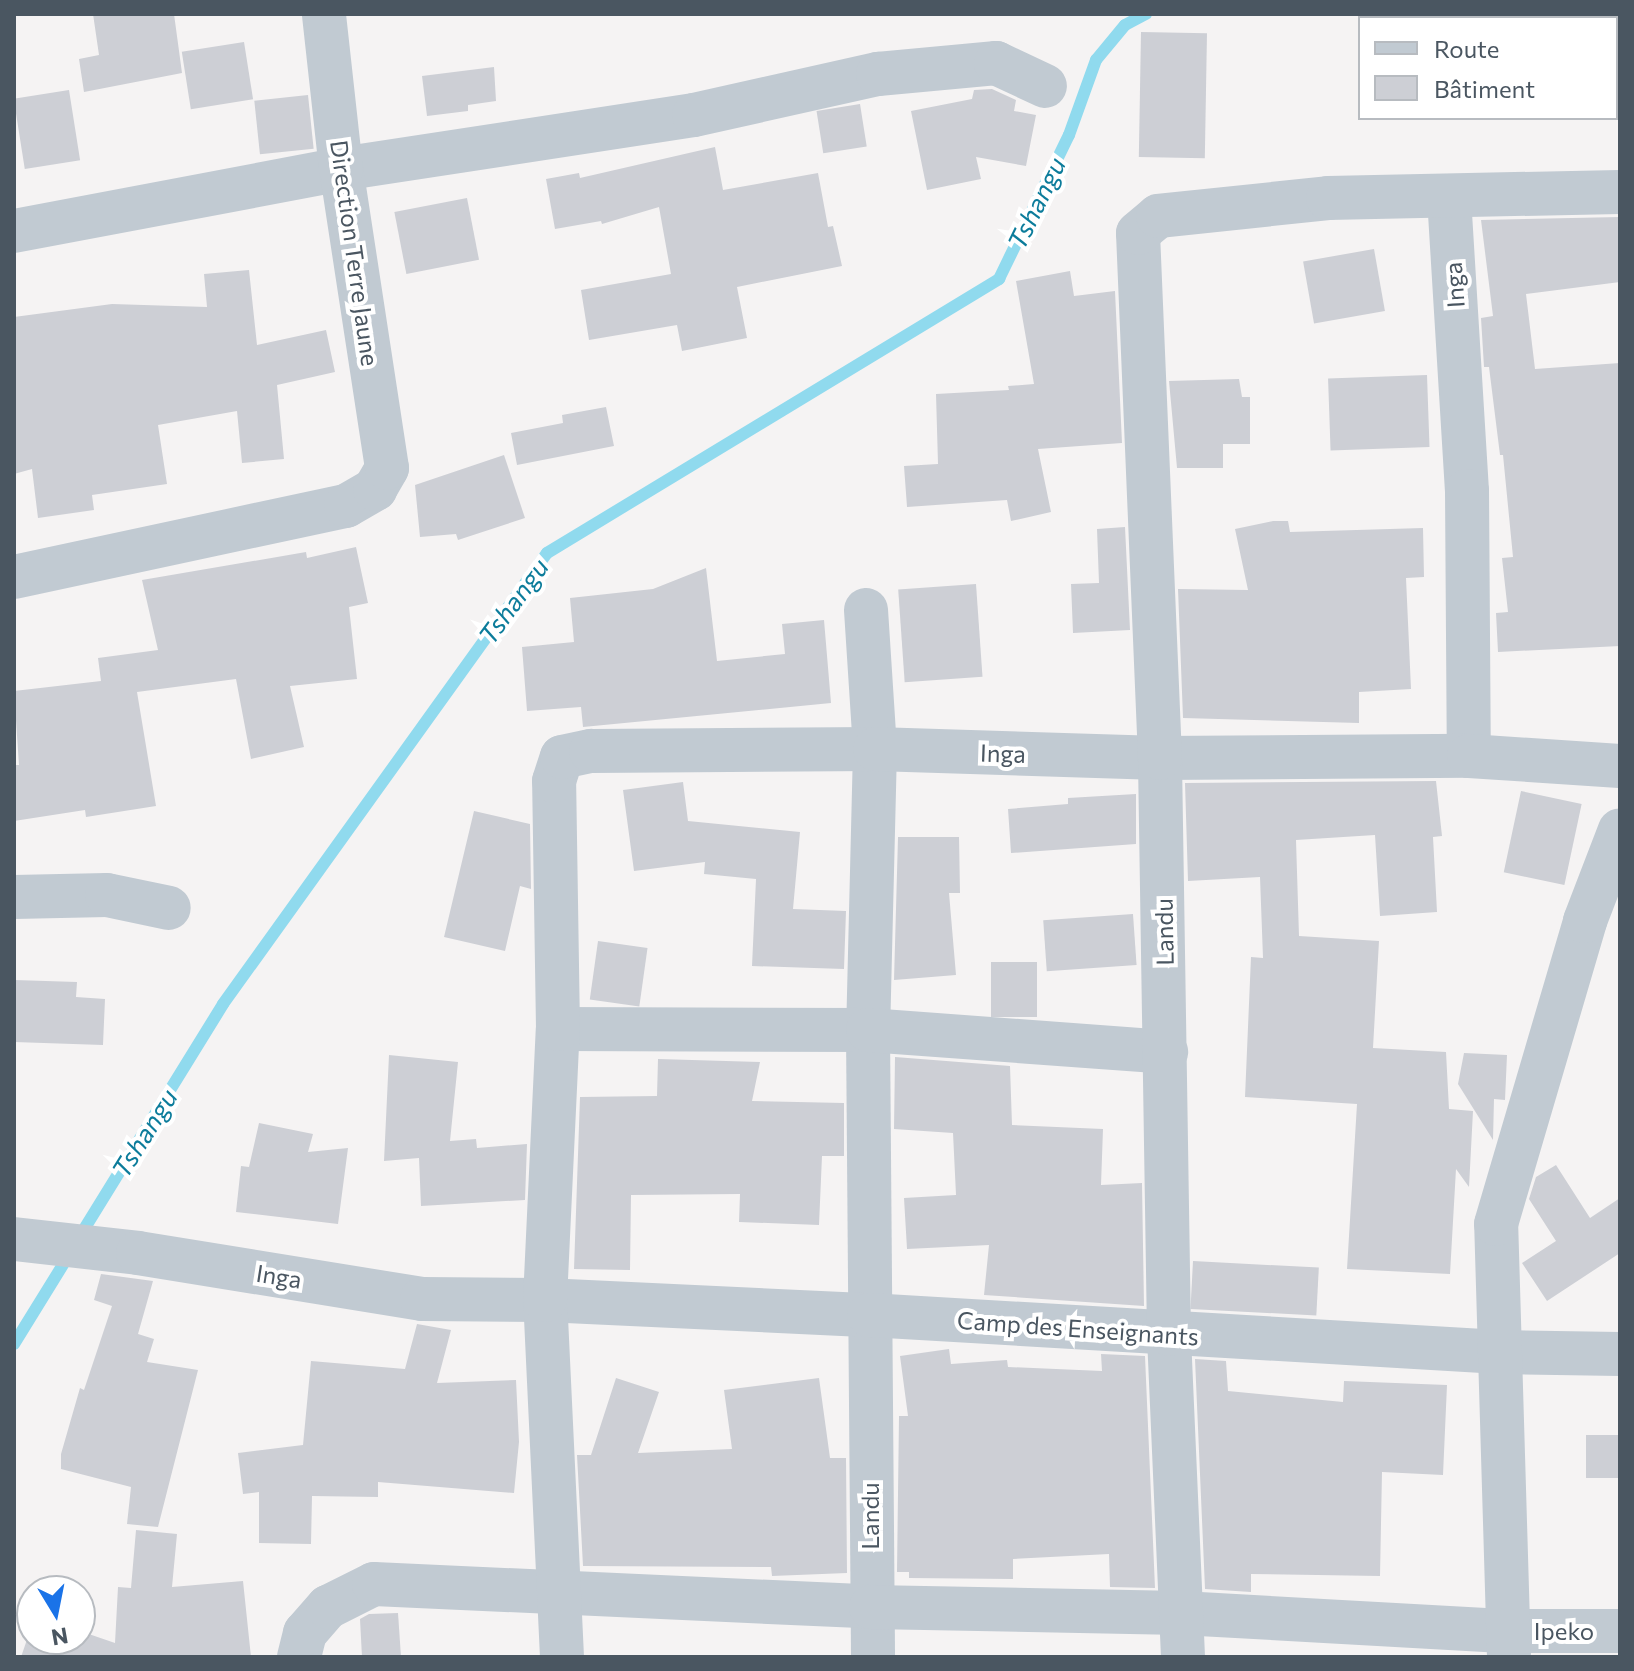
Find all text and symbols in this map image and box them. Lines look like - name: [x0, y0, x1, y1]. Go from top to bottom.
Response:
- legend: [1358, 16, 1618, 120]
- text: Route: [1434, 34, 1499, 63]
- text: Bâtiment: [1434, 74, 1535, 103]
- street label: Direction Terre Jaune: [325, 138, 385, 368]
- water label: Tshangu: [1000, 152, 1072, 254]
- street label: Inga: [1438, 261, 1470, 309]
- water label: Tshangu: [471, 552, 555, 650]
- street label: Inga: [980, 738, 1026, 768]
- street label: Landu: [1149, 898, 1179, 966]
- water label: Tshangu: [105, 1083, 183, 1183]
- street label: Inga: [254, 1258, 304, 1294]
- street label: Camp des Enseignants: [956, 1305, 1200, 1351]
- street label: Landu: [856, 1482, 884, 1550]
- north arrow: [16, 1575, 96, 1655]
- street label: Ipeko: [1534, 1617, 1594, 1645]
- text: N: [49, 1622, 70, 1652]

